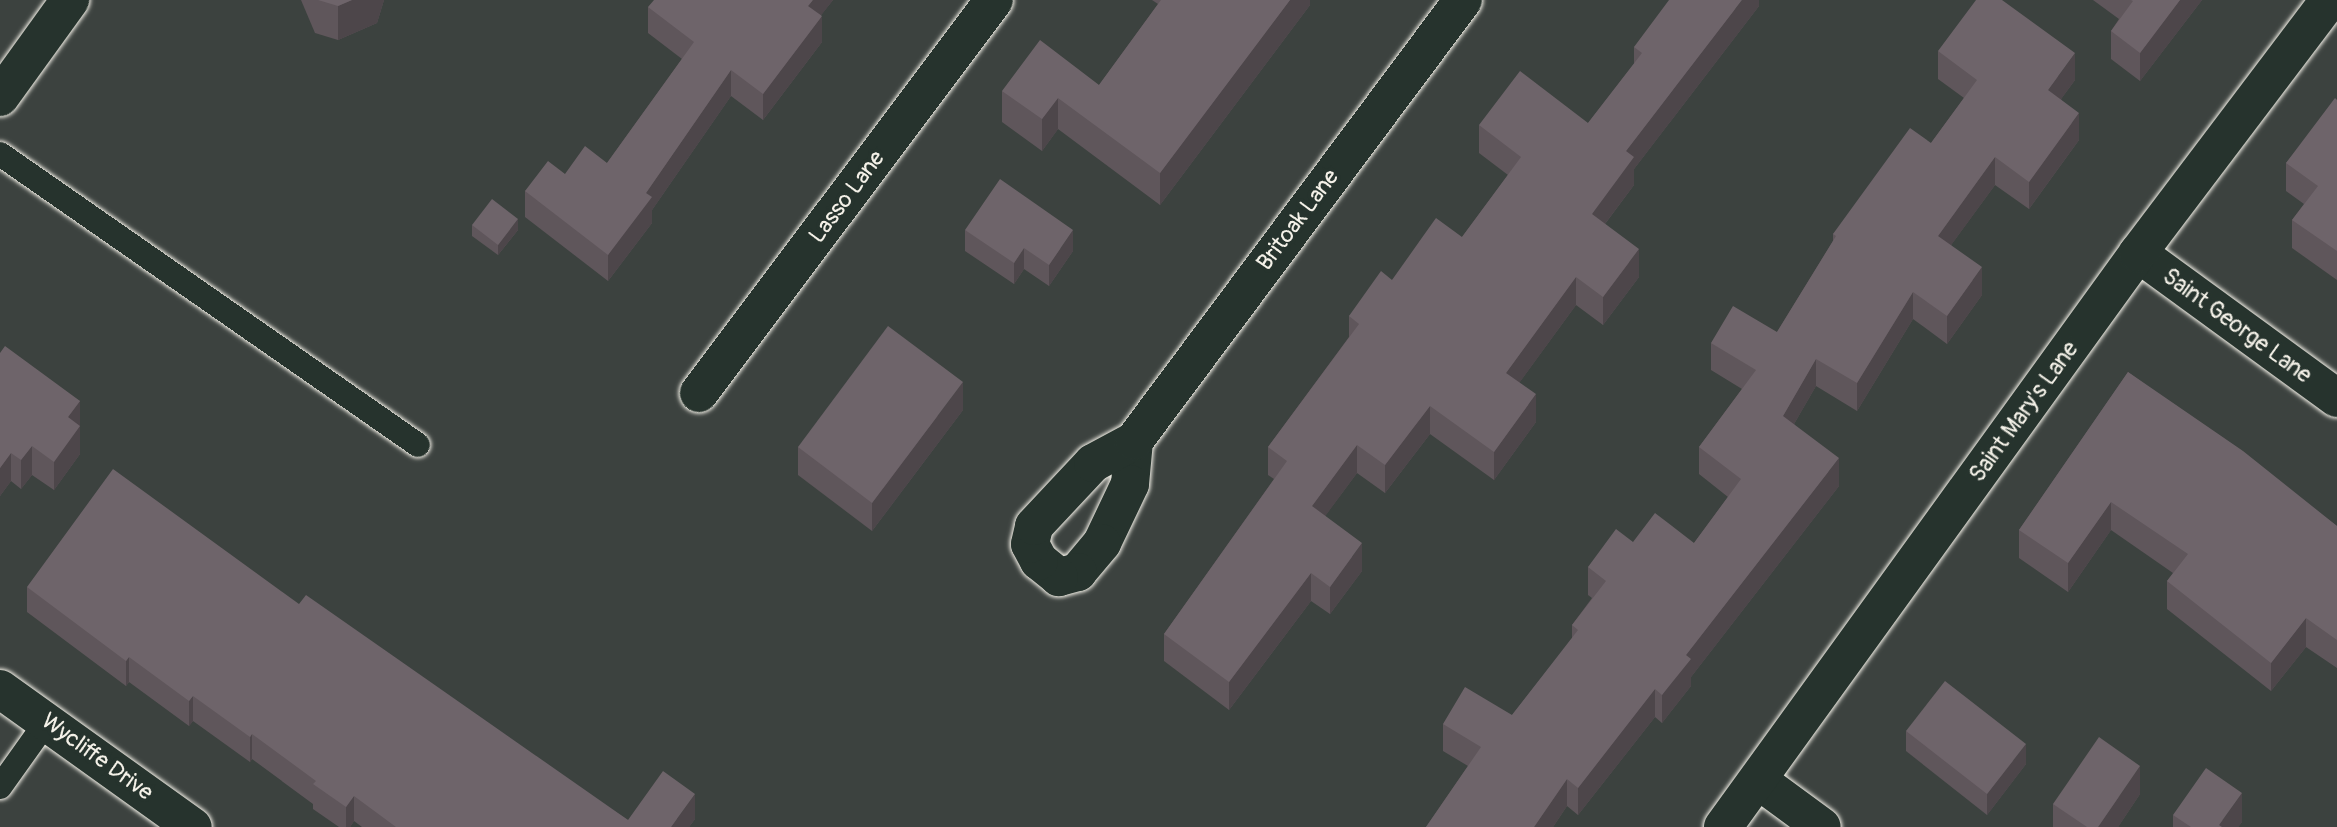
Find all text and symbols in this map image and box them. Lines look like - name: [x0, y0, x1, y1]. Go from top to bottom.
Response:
- street label: Lasso Lane: [803, 145, 891, 249]
- street label: Britoak Lane: [1251, 164, 1345, 276]
- street label: Saint George Lane: [2157, 263, 2317, 389]
- street label: Saint Mary's Lane: [1964, 336, 2084, 488]
- street label: Wycliffe Drive: [36, 707, 158, 807]

